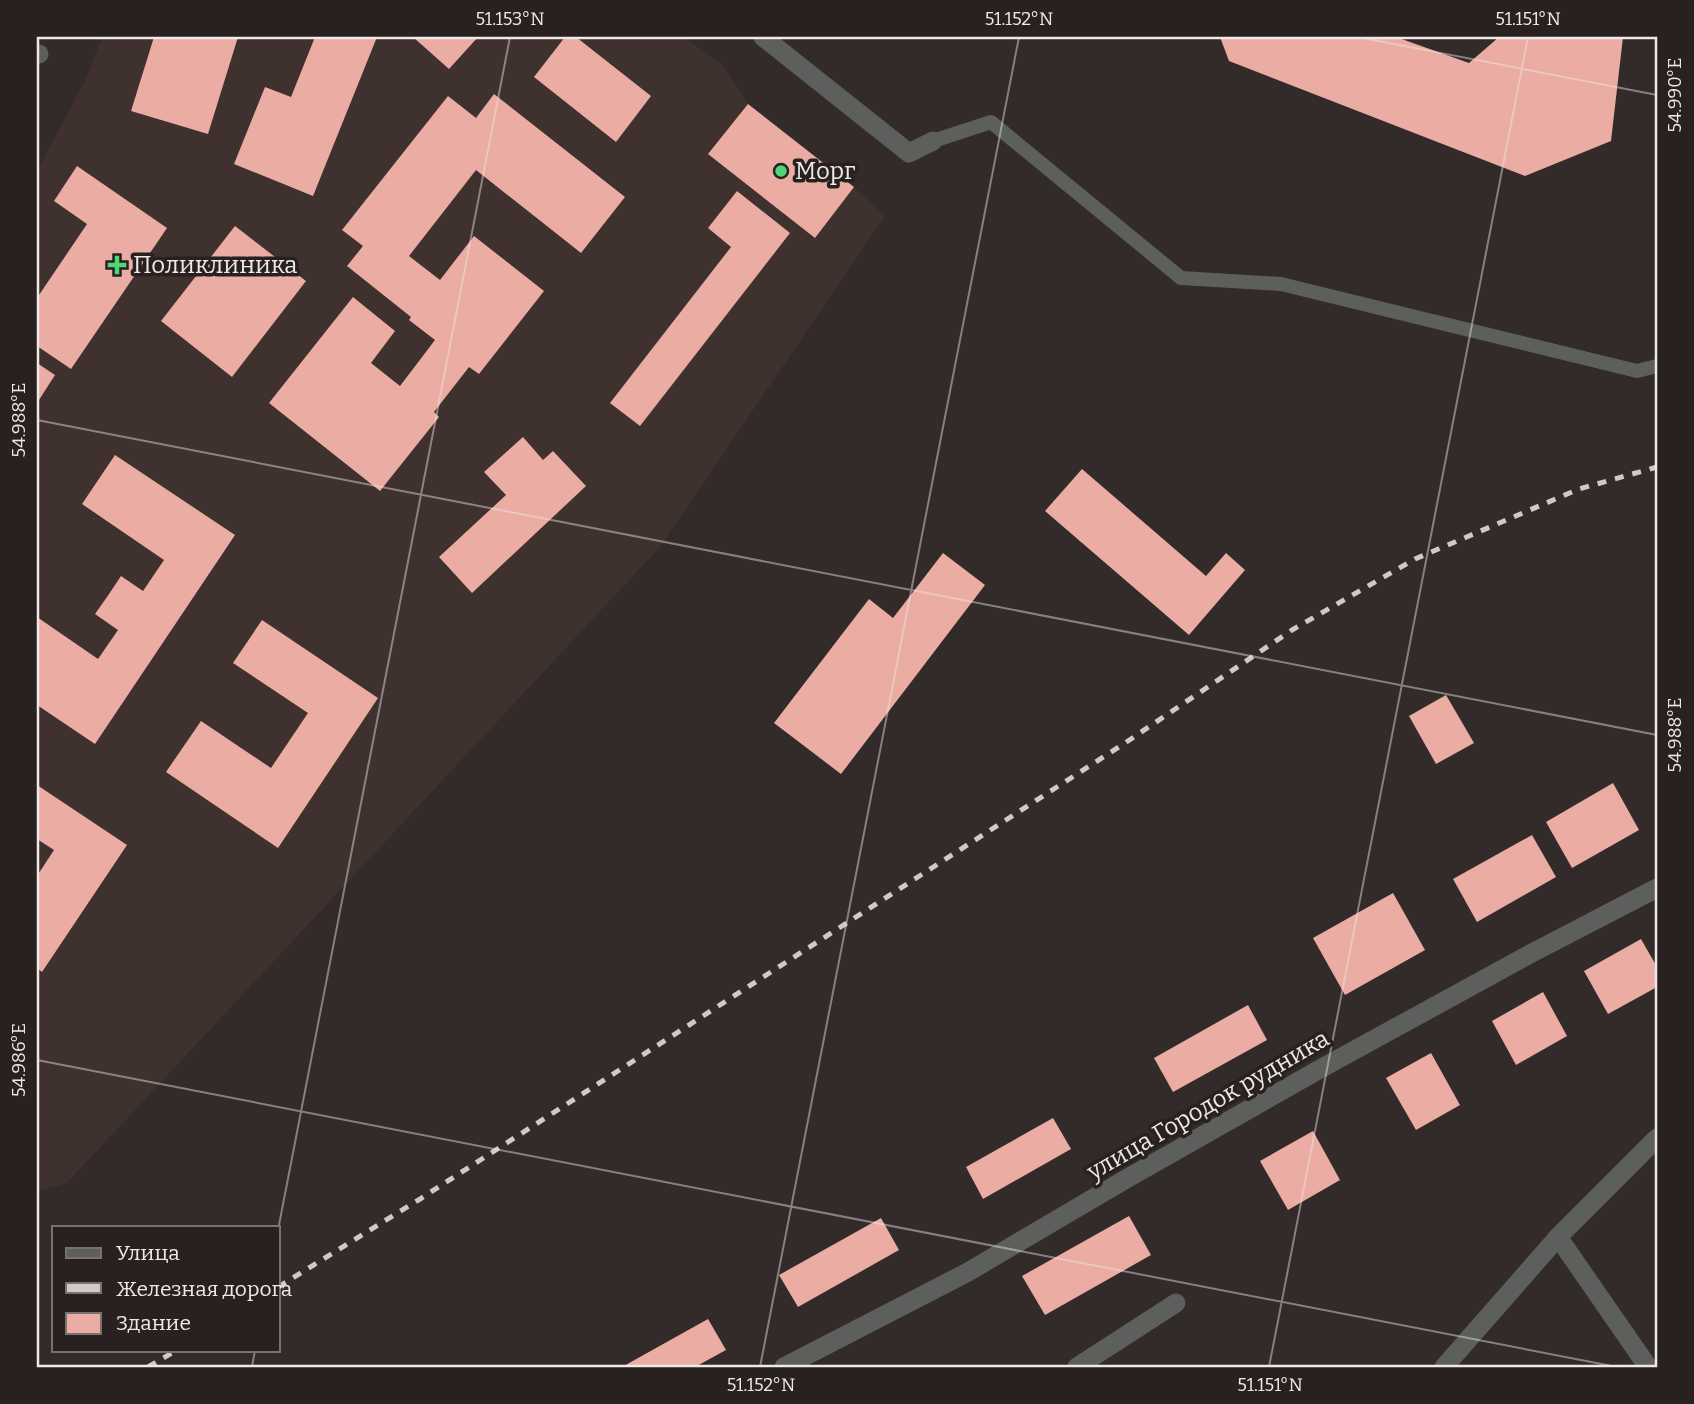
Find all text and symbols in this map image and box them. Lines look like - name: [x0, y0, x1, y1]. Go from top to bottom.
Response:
- text: 51.153°N: [475, 8, 545, 30]
- text: 51.152°N: [985, 8, 1053, 30]
- text: 51.151°N: [1495, 8, 1561, 30]
- text: 54.990°E: [1664, 57, 1686, 133]
- place label: Морг: [795, 157, 856, 185]
- marker: Морг: [773, 163, 789, 179]
- place label: Поликлиника: [133, 251, 297, 279]
- marker: Поликлиника: [107, 255, 127, 275]
- text: 54.988°E: [8, 383, 30, 457]
- text: 54.988°E: [1664, 698, 1686, 772]
- text: 54.986°E: [8, 1023, 30, 1097]
- street label: улица Городок рудника: [1081, 1024, 1334, 1186]
- legend: [52, 1226, 280, 1352]
- text: Улица: [116, 1240, 180, 1266]
- text: Железная дорога: [116, 1276, 293, 1302]
- text: Здание: [116, 1310, 191, 1336]
- text: 51.152°N: [727, 1374, 795, 1396]
- text: 51.151°N: [1237, 1374, 1303, 1396]

